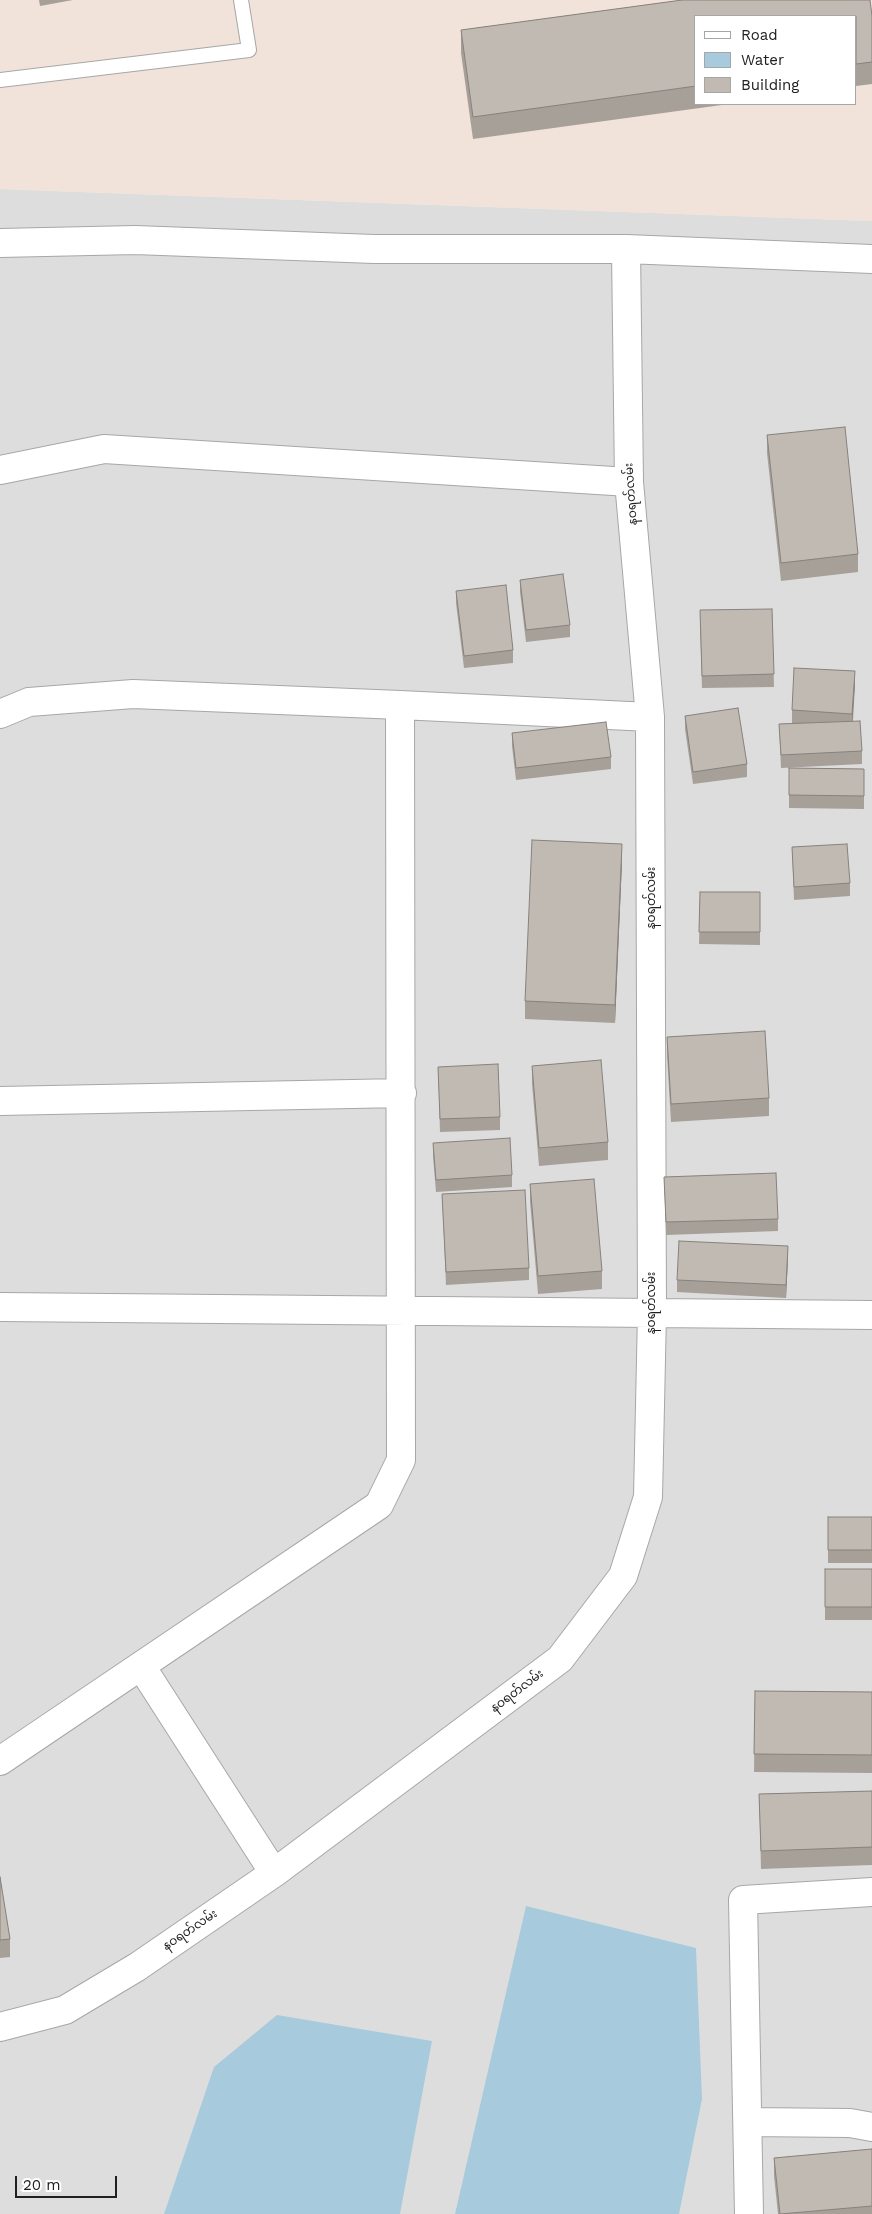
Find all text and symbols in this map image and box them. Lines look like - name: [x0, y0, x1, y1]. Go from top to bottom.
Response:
- legend: [694, 15, 857, 105]
- text: Road: [741, 26, 778, 44]
- text: Water: [741, 51, 784, 69]
- text: Building: [741, 76, 799, 94]
- street label: နဝရတ်လမ်း: [622, 462, 640, 526]
- street label: နဝရတ်လမ်း: [644, 867, 658, 929]
- street label: နဝရတ်လမ်း: [644, 1272, 658, 1334]
- street label: နဝရတ်လမ်း: [488, 1666, 546, 1716]
- street label: နဝရတ်လမ်း: [160, 1907, 220, 1953]
- scale bar: [18, 2166, 120, 2198]
- text: 20 m: [23, 2176, 61, 2194]

